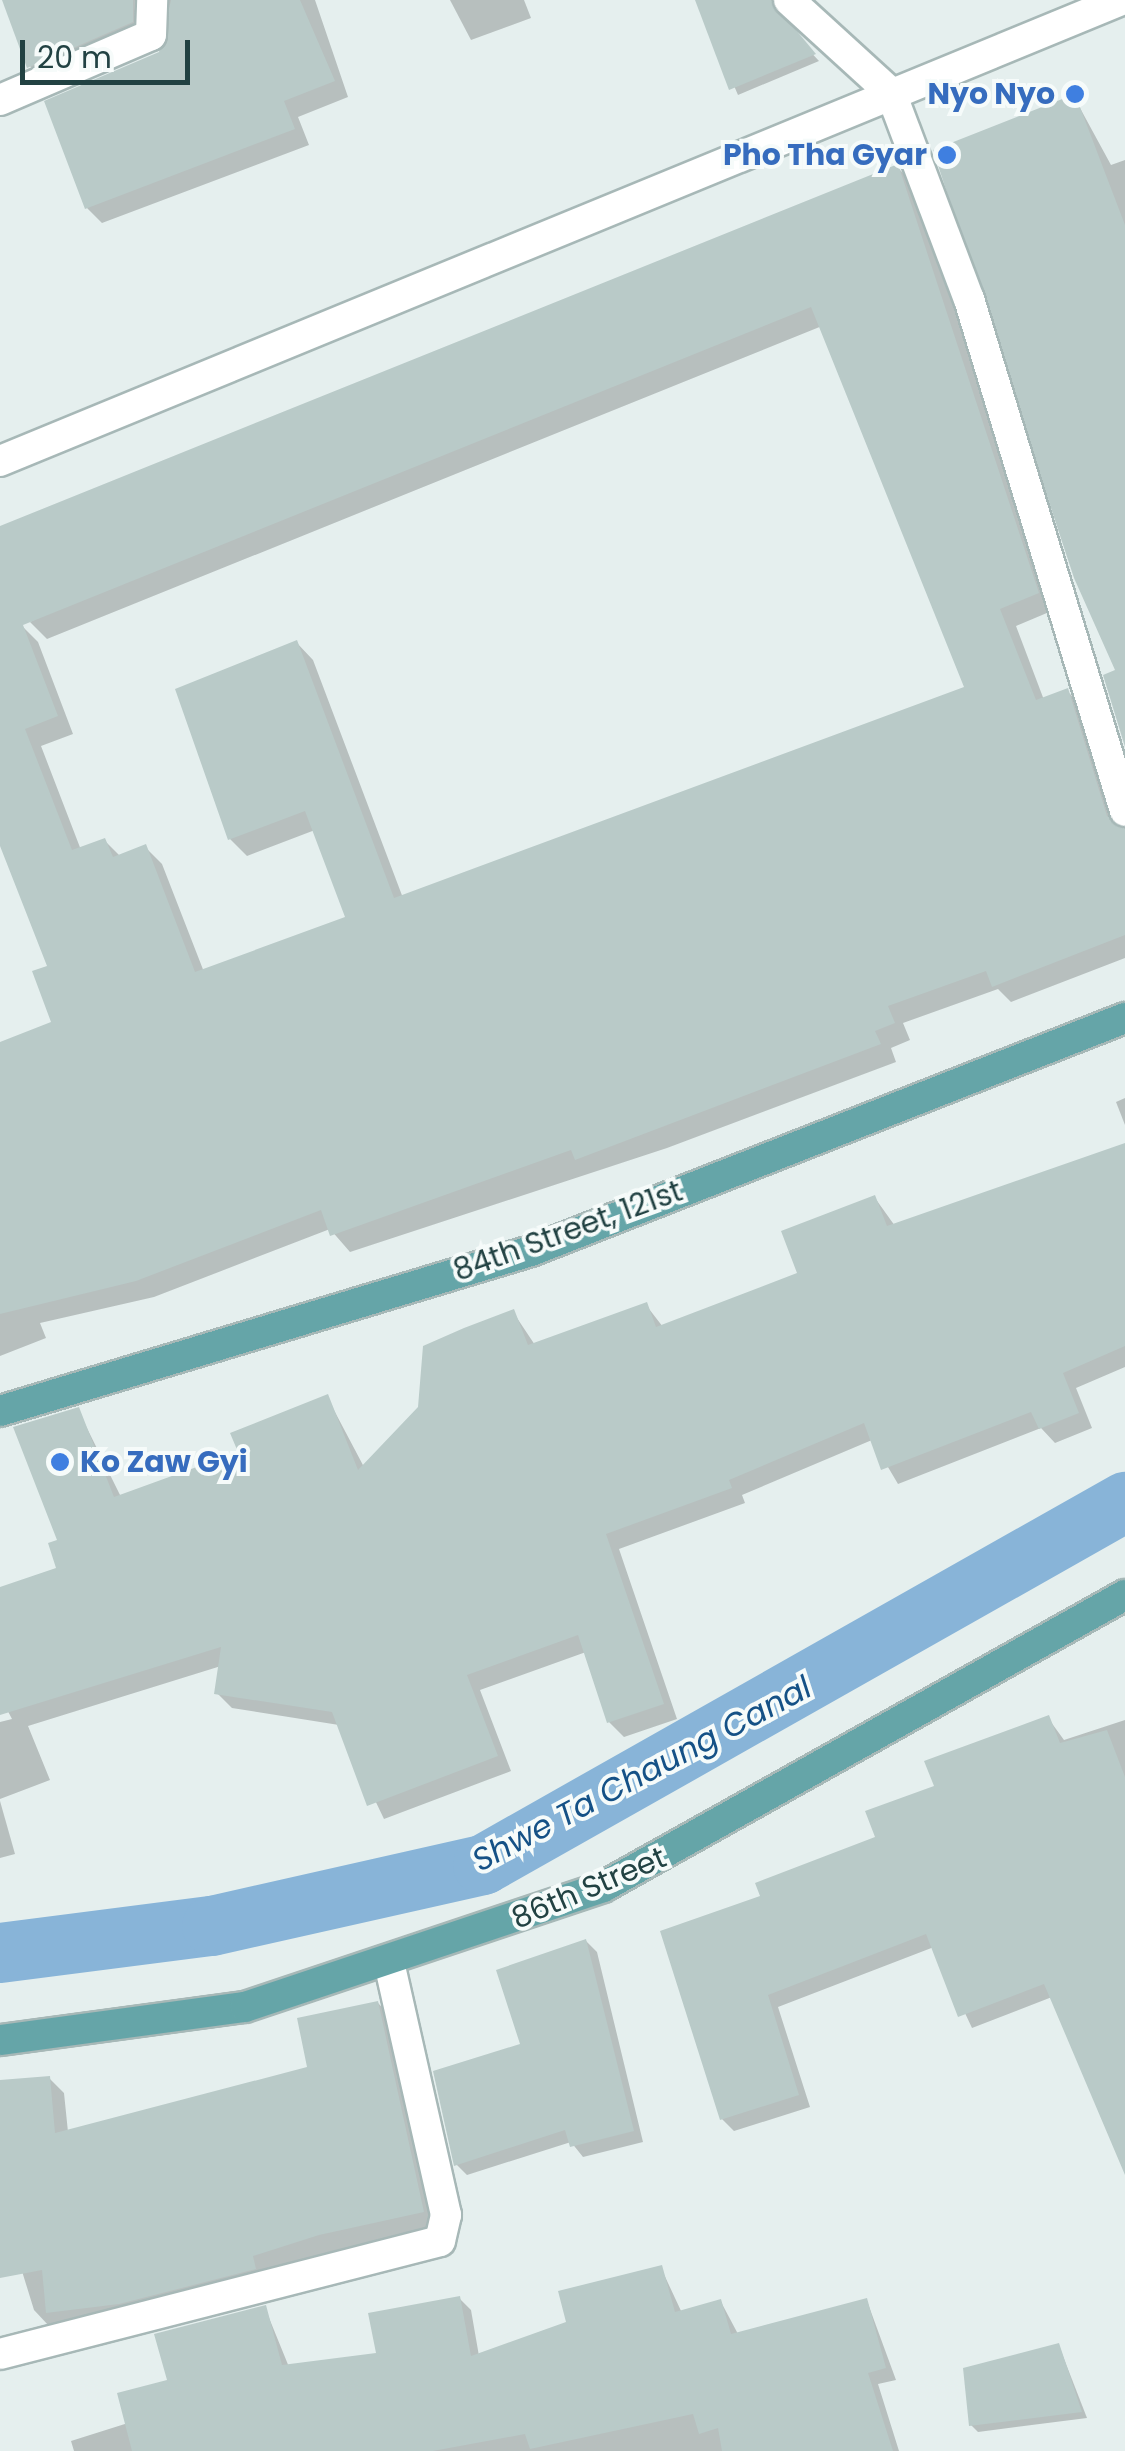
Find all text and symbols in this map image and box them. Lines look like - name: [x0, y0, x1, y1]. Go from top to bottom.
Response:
- scale bar: [25, 20, 195, 82]
- text: 20 m: [37, 36, 112, 79]
- place label: Nyo Nyo: [927, 76, 1055, 112]
- marker: Nyo Nyo: [1064, 83, 1086, 105]
- place label: Pho Tha Gyar: [723, 137, 927, 173]
- marker: Pho Tha Gyar: [936, 144, 958, 166]
- street label: 84th Street, 121st: [449, 1173, 687, 1289]
- place label: Ko Zaw Gyi: [80, 1444, 248, 1480]
- marker: Ko Zaw Gyi: [49, 1451, 71, 1473]
- water label: Shwe Ta Chaung Canal: [466, 1668, 818, 1880]
- street label: 86th Street: [507, 1839, 671, 1937]

